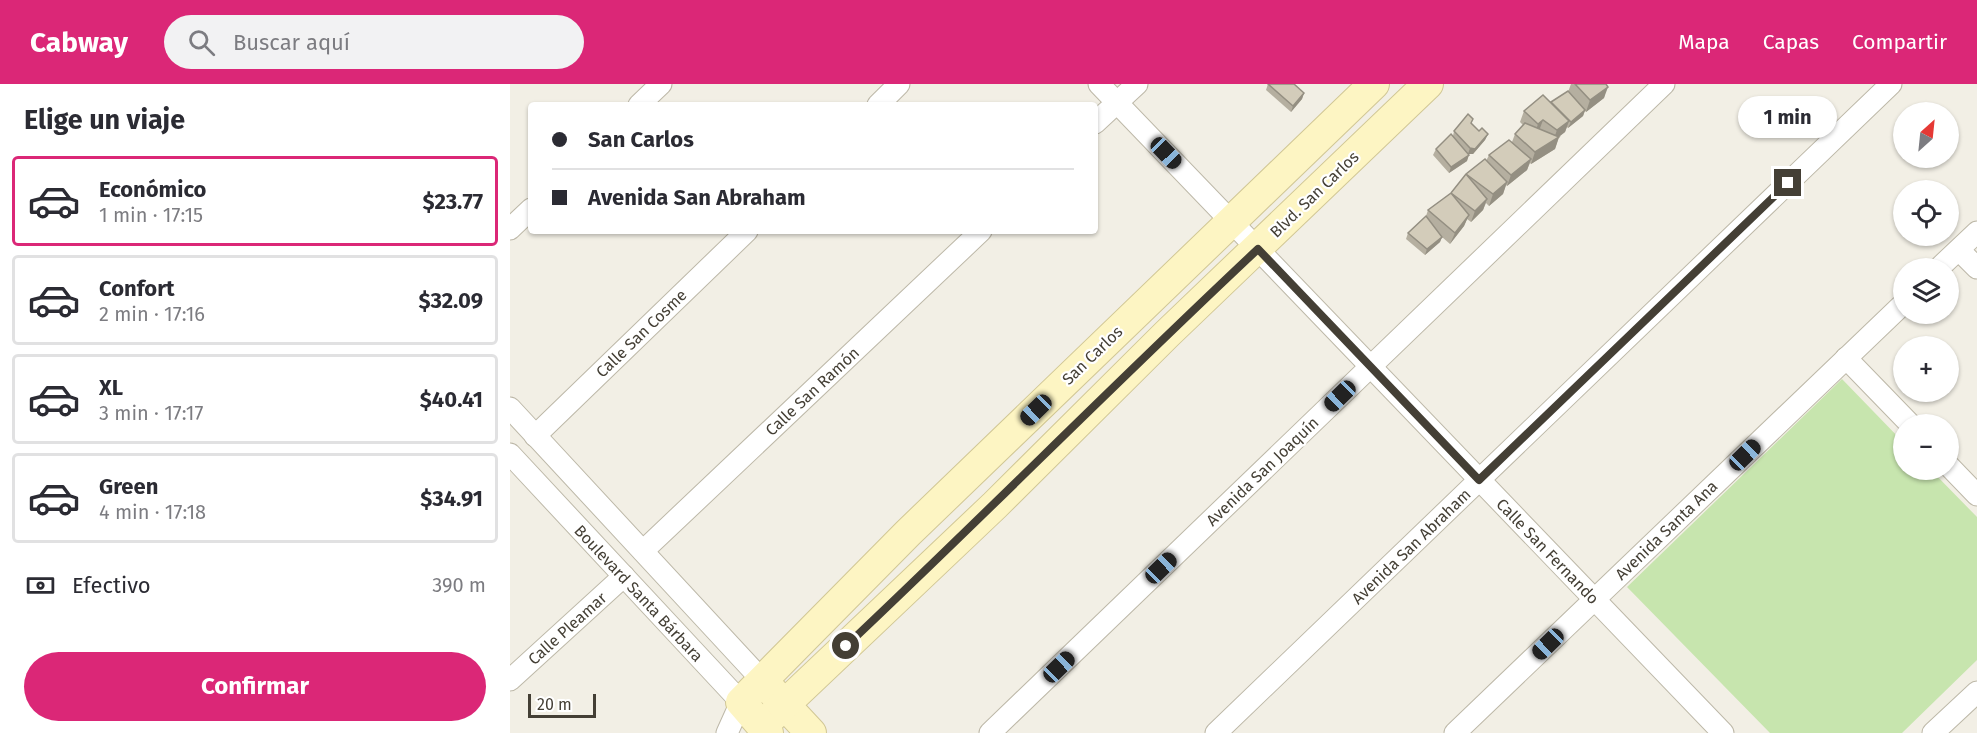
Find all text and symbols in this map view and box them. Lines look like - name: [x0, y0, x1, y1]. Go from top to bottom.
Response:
- search box: [164, 15, 584, 69]
- text: Cabway: [30, 26, 128, 59]
- icon: search: [185, 26, 218, 59]
- text: Buscar aquí: [233, 29, 350, 56]
- text: Mapa: [1678, 29, 1730, 55]
- text: Capas: [1763, 29, 1819, 55]
- text: Compartir: [1852, 29, 1947, 55]
- callout: 1 min: [1738, 96, 1838, 138]
- north arrow: [1893, 102, 1959, 168]
- map controls: [1893, 102, 1959, 480]
- text: Elige un viaje: [24, 104, 185, 136]
- text: 1 min: [1763, 105, 1812, 129]
- text: San Carlos: [588, 126, 694, 153]
- car: [1147, 134, 1185, 172]
- street label: Blvd. San Carlos: [1266, 147, 1363, 241]
- route end: [1774, 169, 1801, 196]
- icon: car: [27, 174, 81, 228]
- text: Económico: [99, 176, 206, 203]
- button: locate: [1893, 180, 1959, 246]
- text: Avenida San Abraham: [588, 184, 806, 211]
- text: $23.77: [423, 188, 483, 215]
- text: 1 min · 17:15: [99, 203, 203, 227]
- button: layers: [1893, 258, 1959, 324]
- icon: car: [27, 273, 81, 327]
- text: Confort: [99, 275, 175, 302]
- street label: Calle San Cosme: [592, 285, 691, 381]
- text: $32.09: [418, 287, 483, 314]
- text: 2 min · 17:16: [99, 302, 205, 326]
- street label: San Carlos: [1058, 322, 1126, 389]
- button: +: [1893, 336, 1959, 402]
- street label: Calle San Ramón: [762, 343, 863, 440]
- icon: car: [27, 372, 81, 426]
- text: XL: [99, 374, 123, 401]
- car: [1321, 377, 1359, 415]
- text: $40.41: [420, 386, 483, 413]
- car: [1017, 391, 1055, 429]
- text: 3 min · 17:17: [99, 401, 203, 425]
- street label: Avenida San Joaquín: [1202, 413, 1322, 530]
- button: −: [1893, 414, 1959, 480]
- car: [1726, 436, 1764, 474]
- icon: car: [27, 471, 81, 525]
- text: Green: [99, 473, 158, 500]
- street label: Avenida Santa Ana: [1611, 477, 1721, 584]
- text: $34.91: [420, 485, 483, 512]
- street label: Avenida San Abraham: [1348, 485, 1475, 608]
- street label: Calle San Fernando: [1492, 495, 1603, 608]
- text: 4 min · 17:18: [99, 500, 206, 524]
- street label: Boulevard Santa Bárbara: [570, 521, 707, 666]
- car: [1142, 549, 1180, 587]
- icon: cash: [24, 569, 57, 602]
- text: Efectivo: [72, 572, 151, 599]
- text: 390 m: [432, 573, 486, 597]
- street label: Calle Pleamar: [524, 588, 611, 669]
- car: [1529, 625, 1567, 663]
- route start: [832, 632, 859, 659]
- car: [1040, 648, 1078, 686]
- button: Confirmar: [24, 652, 486, 721]
- scale bar: [528, 691, 596, 718]
- text: 20 m: [537, 695, 572, 714]

